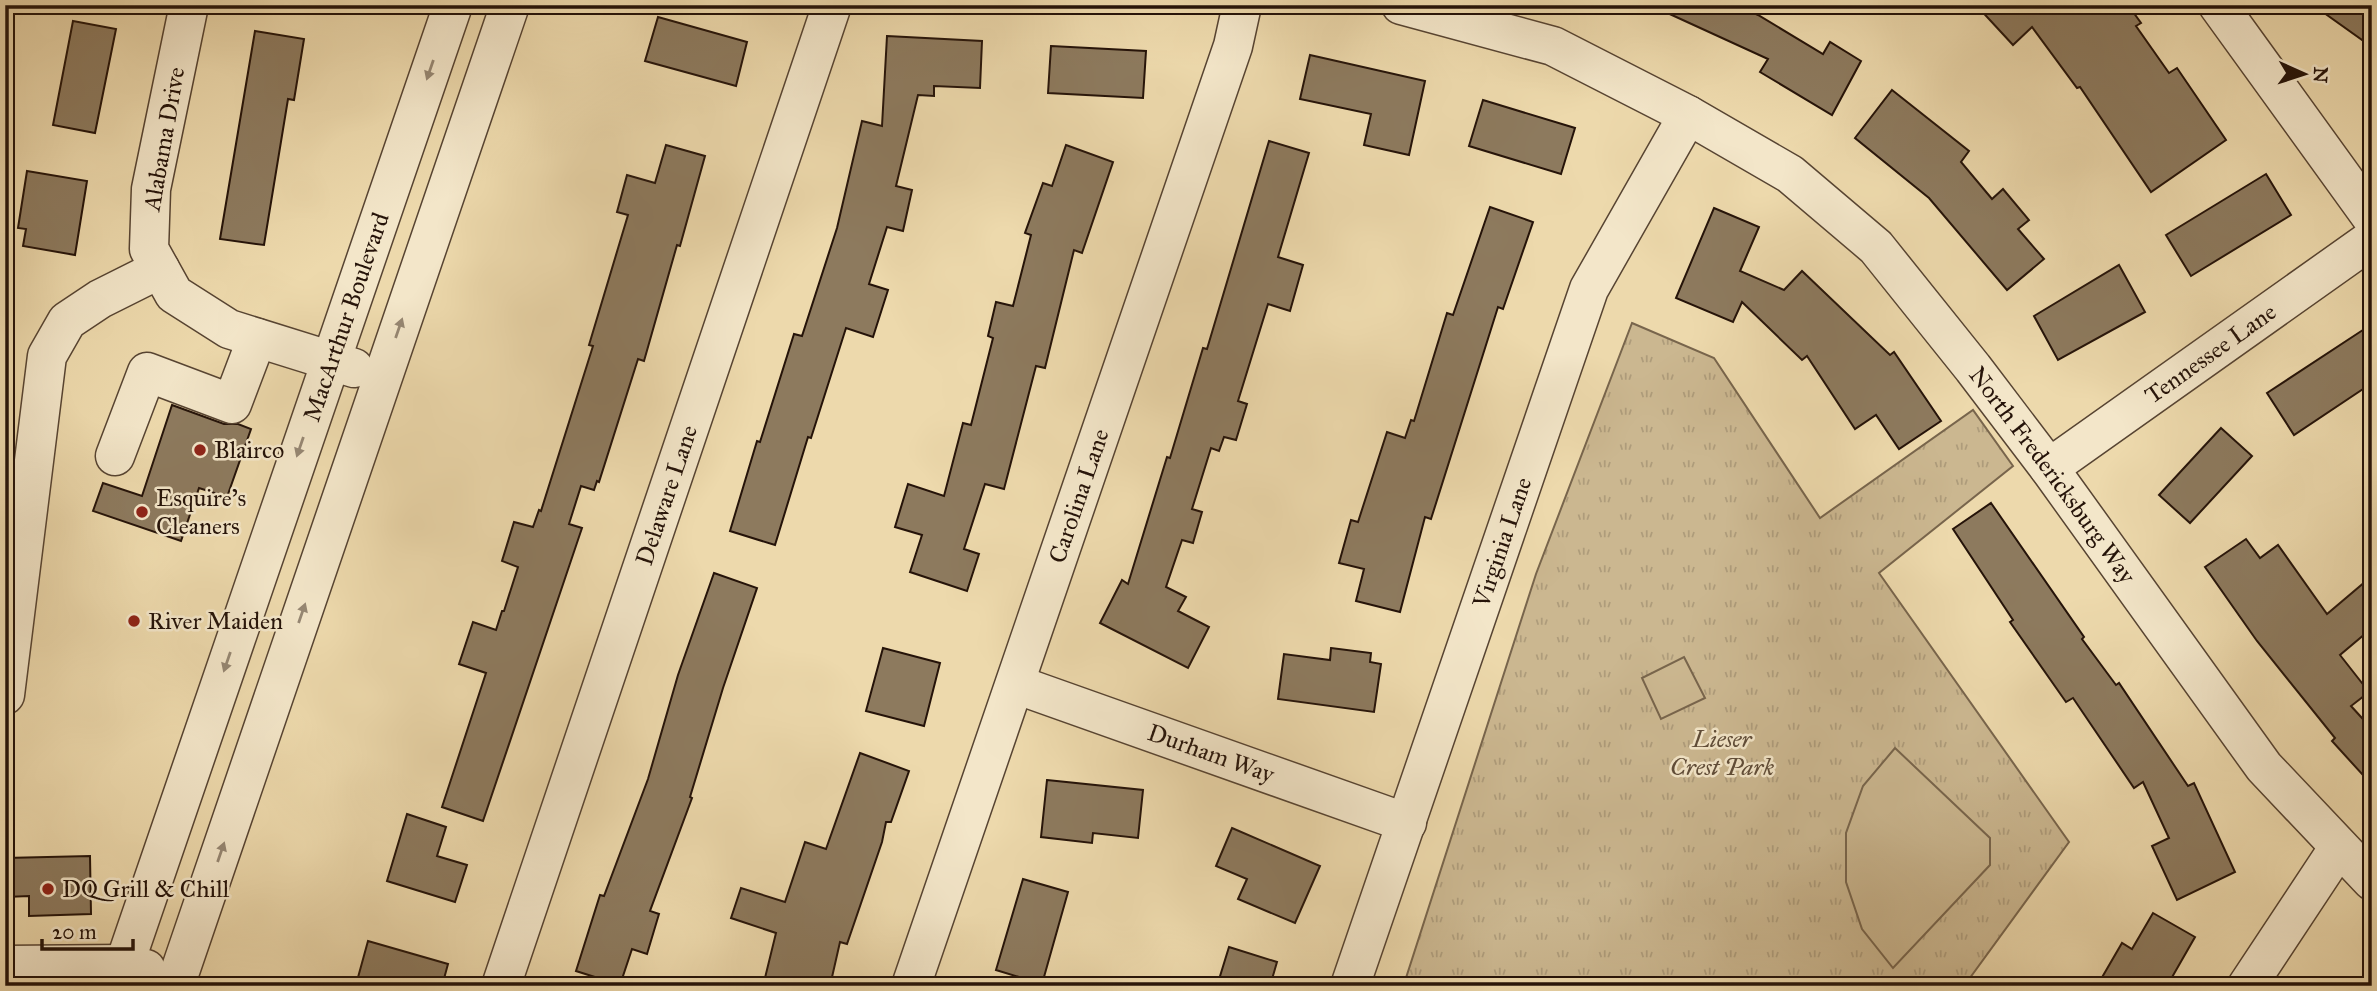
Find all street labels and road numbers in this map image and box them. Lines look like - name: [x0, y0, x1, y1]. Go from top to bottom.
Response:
- street label: Alabama Drive: [136, 65, 191, 214]
- street label: MacArthur Boulevard: [296, 209, 396, 426]
- street label: Tennessee Lane: [2139, 297, 2282, 410]
- street label: North Fredericksburg Way: [1962, 361, 2143, 590]
- street label: Delaware Lane: [629, 421, 704, 569]
- street label: Carolina Lane: [1042, 425, 1116, 567]
- street label: Virginia Lane: [1466, 473, 1538, 612]
- street label: Durham Way: [1144, 717, 1279, 790]

